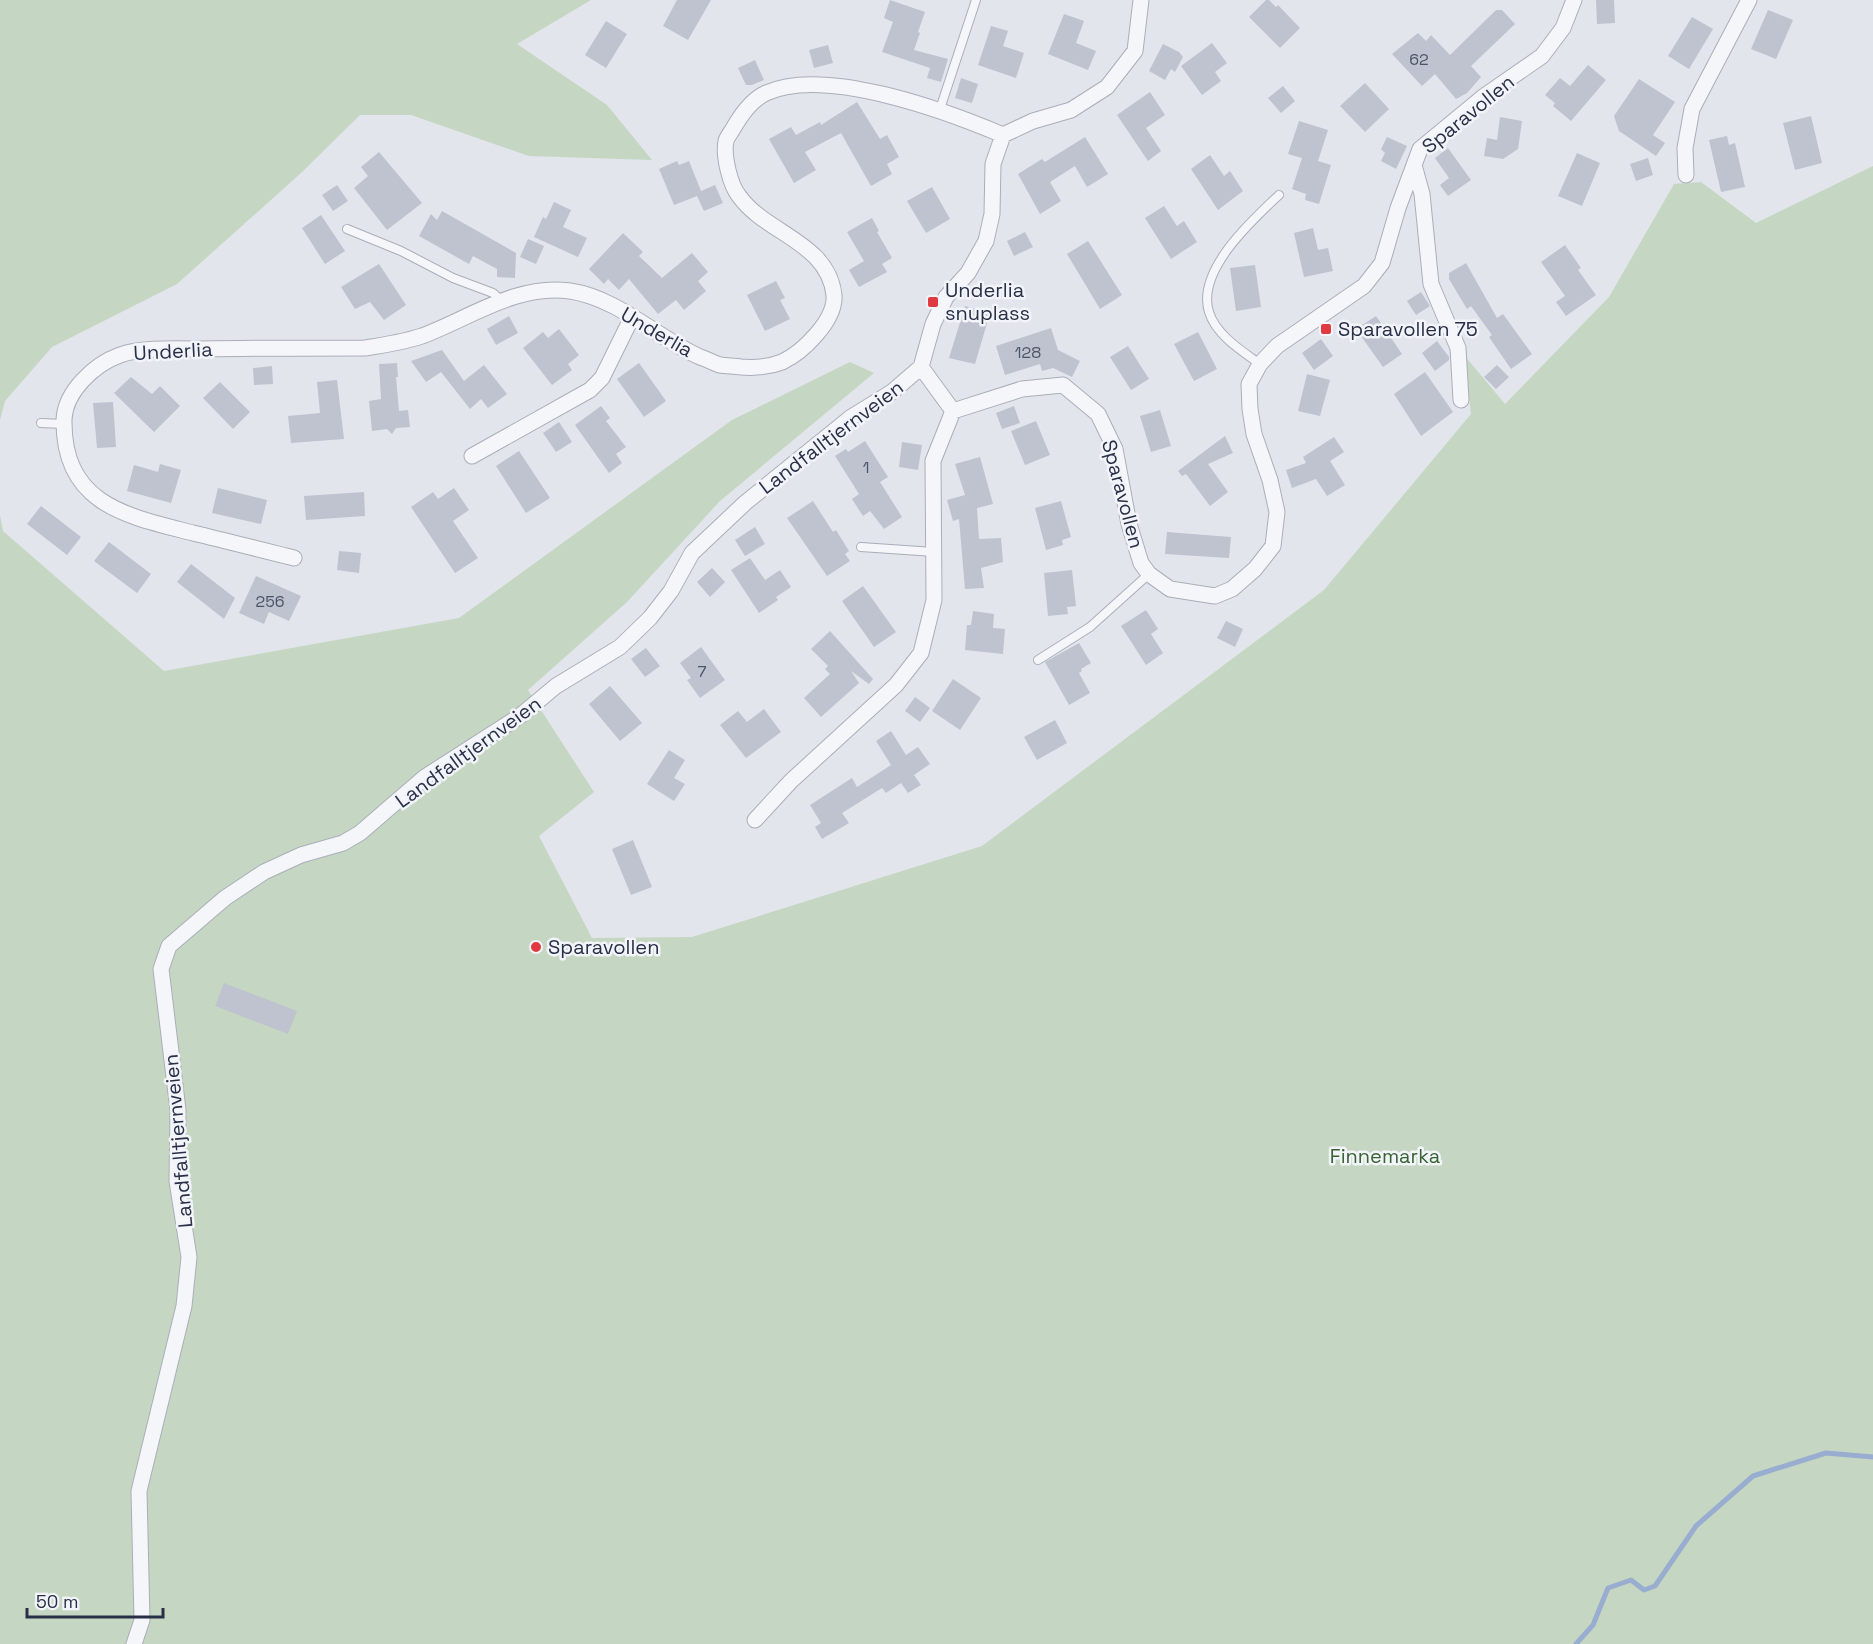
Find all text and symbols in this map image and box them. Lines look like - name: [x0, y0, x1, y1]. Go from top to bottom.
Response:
- house number: 62: [1409, 49, 1429, 70]
- street label: Sparavollen: [1417, 69, 1519, 159]
- place label: Underlia snuplass: [945, 277, 1030, 326]
- marker: Underlia snuplass: [926, 295, 940, 309]
- street label: Underlia: [616, 301, 698, 363]
- place label: Sparavollen 75: [1338, 316, 1478, 342]
- marker: Sparavollen 75: [1319, 322, 1333, 336]
- street label: Underlia: [133, 336, 213, 366]
- house number: 128: [1015, 342, 1041, 363]
- street label: Landfalltjernveien: [754, 374, 908, 500]
- street label: Sparavollen: [1096, 437, 1150, 551]
- house number: 1: [863, 457, 869, 478]
- house number: 256: [255, 591, 285, 612]
- house number: 7: [697, 661, 707, 682]
- street label: Landfalltjernveien: [390, 690, 546, 814]
- place label: Sparavollen: [548, 934, 659, 960]
- marker: Sparavollen: [529, 940, 543, 954]
- street label: Landfalltjernveien: [157, 1053, 199, 1229]
- park label: Finnemarka: [1330, 1143, 1440, 1169]
- scale bar: [27, 1581, 164, 1619]
- text: 50 m: [36, 1590, 78, 1613]

